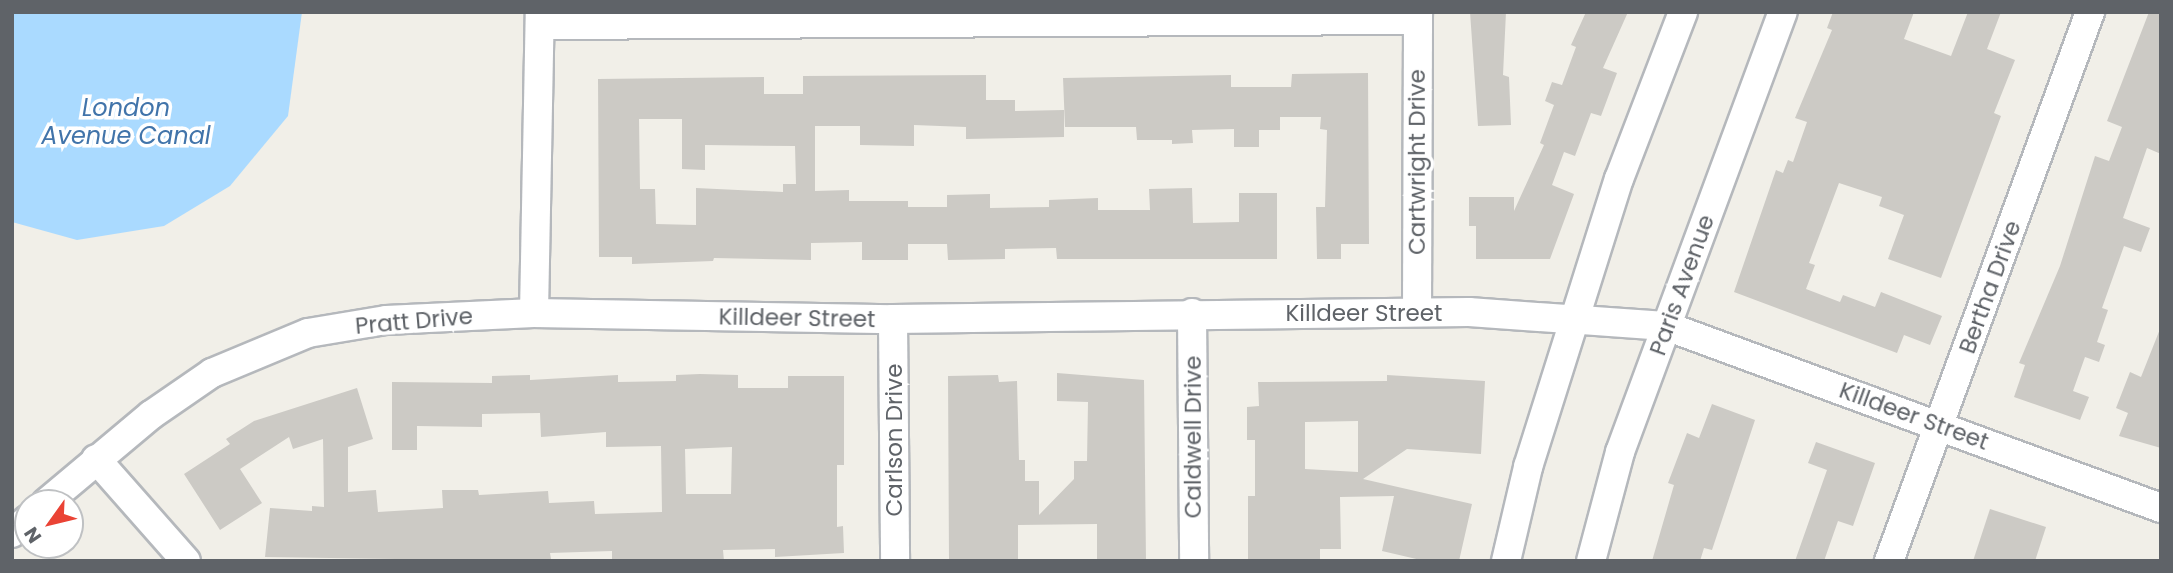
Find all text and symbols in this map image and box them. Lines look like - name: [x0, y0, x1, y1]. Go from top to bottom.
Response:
- street label: Cartwright Drive: [1403, 69, 1431, 255]
- water label: London Avenue Canal: [41, 94, 211, 150]
- street label: Paris Avenue: [1644, 211, 1720, 359]
- street label: Bertha Drive: [1953, 217, 2027, 357]
- street label: Killdeer Street: [1286, 299, 1442, 327]
- street label: Pratt Drive: [354, 302, 474, 340]
- street label: Killdeer Street: [718, 303, 876, 333]
- street label: Caldwell Drive: [1179, 356, 1207, 518]
- street label: Carlson Drive: [880, 364, 908, 516]
- street label: Killdeer Street: [1836, 376, 1992, 456]
- north arrow: [14, 489, 84, 559]
- text: N: [18, 521, 48, 548]

